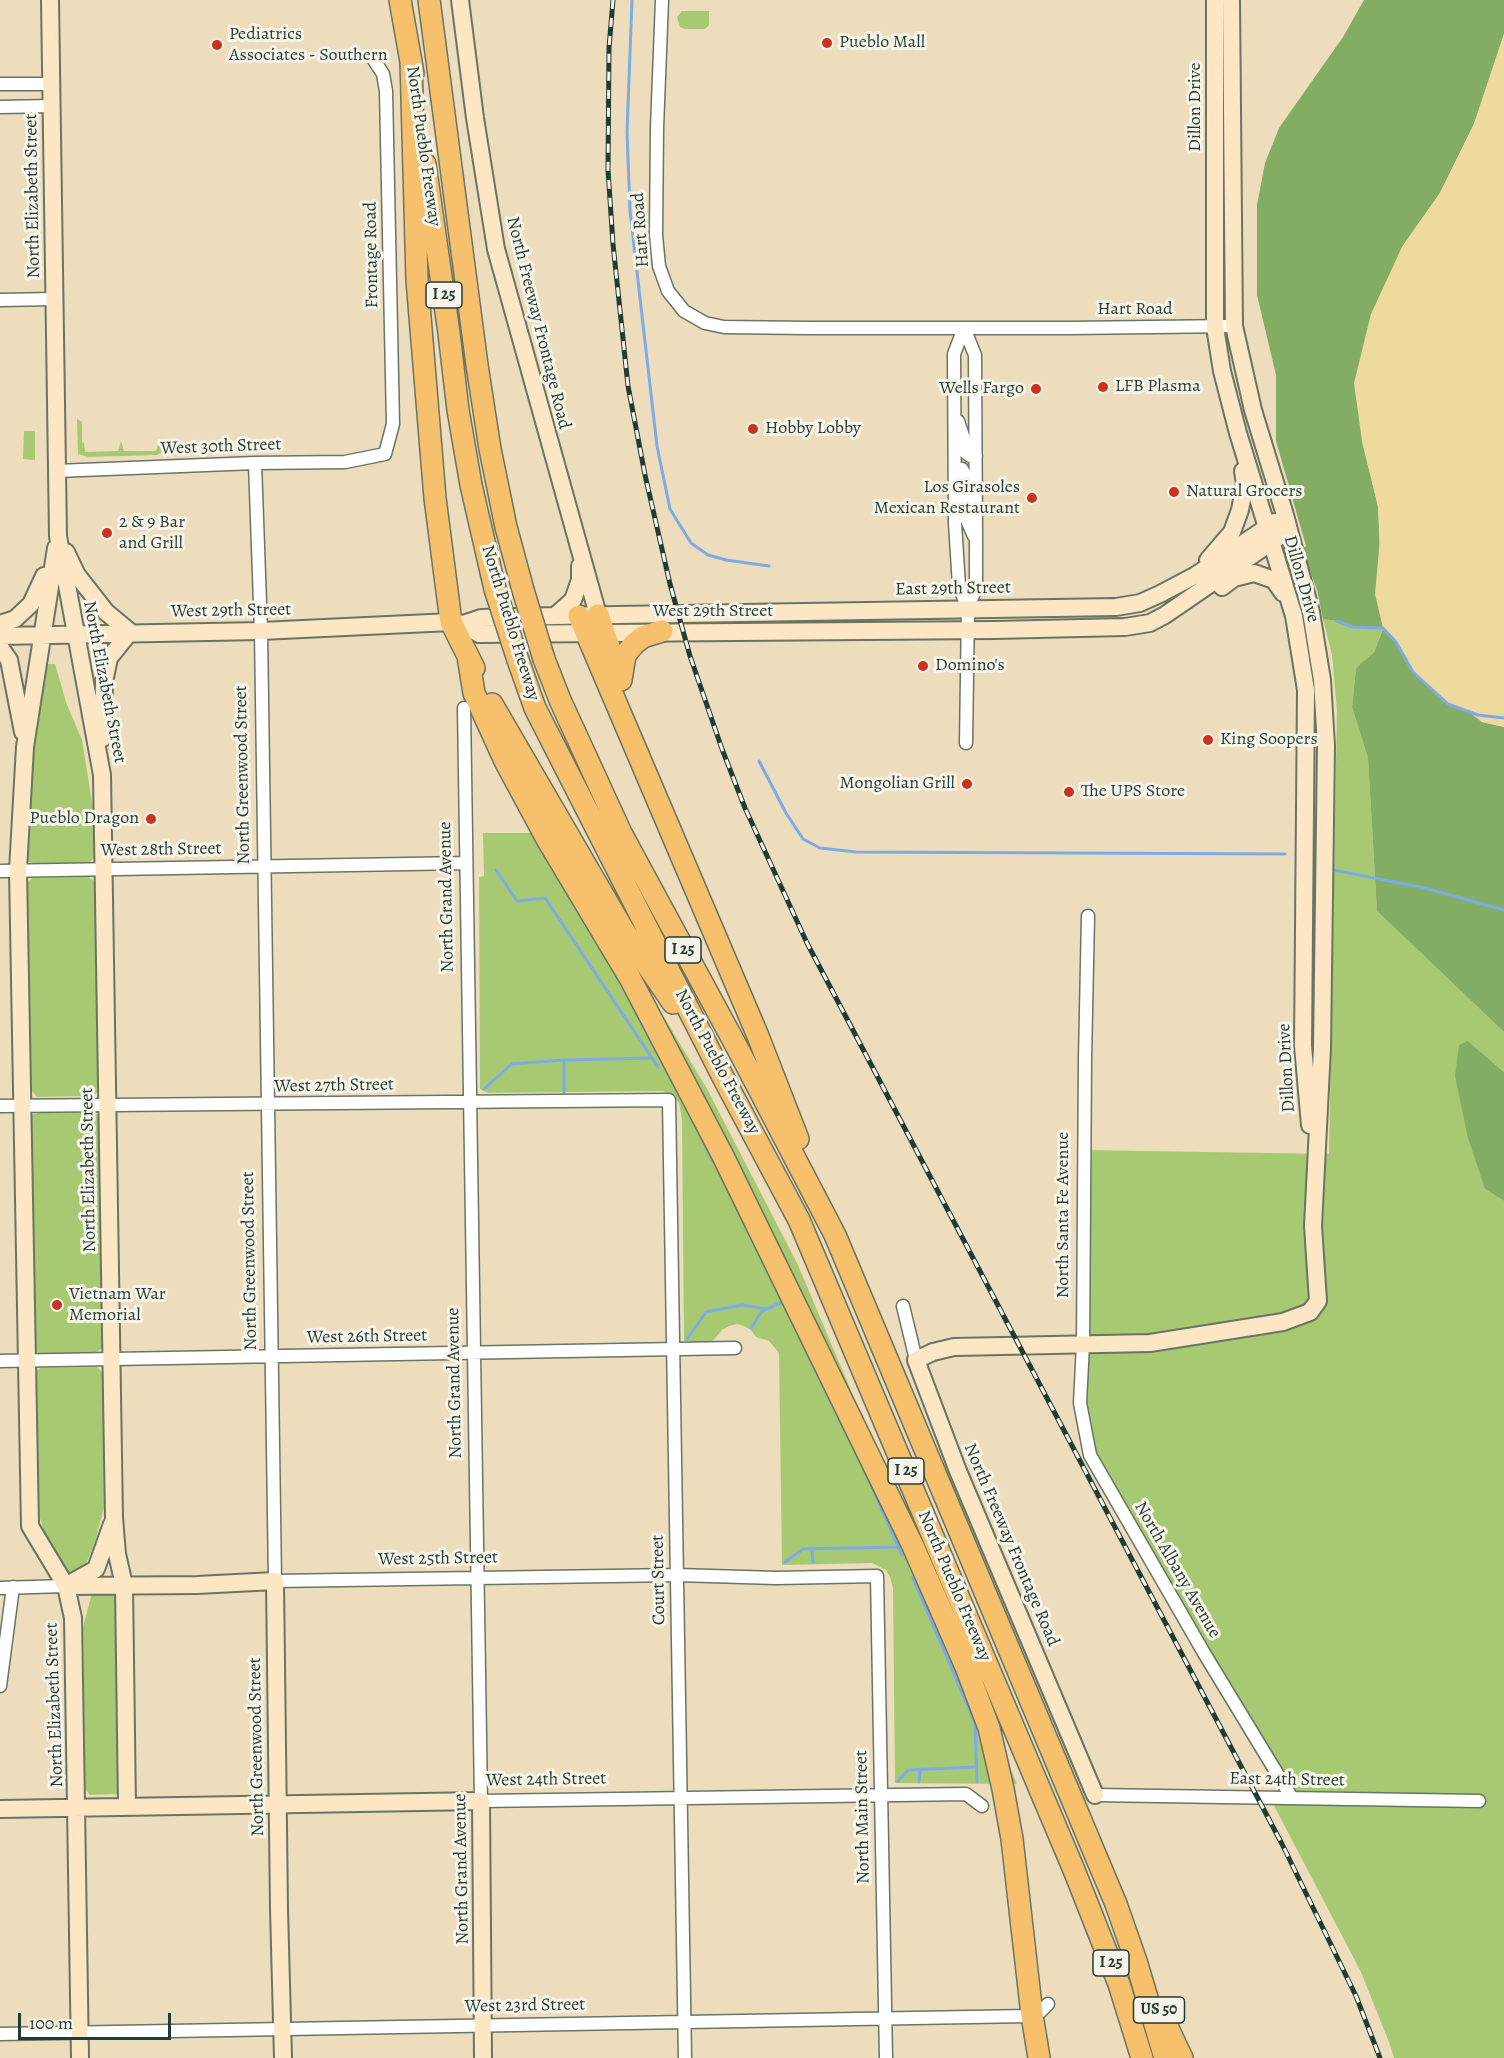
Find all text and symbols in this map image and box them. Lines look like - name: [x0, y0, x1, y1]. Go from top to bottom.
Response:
- place label: Pediatrics Associates - Southern: [229, 24, 388, 66]
- place label: Pueblo Mall: [839, 32, 925, 54]
- marker: Pueblo Mall: [820, 36, 834, 50]
- marker: Pediatrics Associates - Southern: [210, 38, 224, 52]
- street label: Dillon Drive: [1185, 62, 1207, 152]
- street label: North Pueblo Freeway: [401, 65, 445, 227]
- street label: North Elizabeth Street: [21, 113, 45, 279]
- street label: Hart Road: [628, 192, 654, 268]
- street label: Frontage Road: [360, 201, 384, 309]
- street label: North Freeway Frontage Road: [501, 215, 575, 431]
- road number: I 25: [426, 282, 462, 308]
- street label: Hart Road: [1097, 299, 1173, 321]
- place label: LFB Plasma: [1115, 376, 1201, 398]
- place label: Wells Fargo: [939, 378, 1024, 400]
- marker: LFB Plasma: [1096, 380, 1110, 394]
- marker: Wells Fargo: [1029, 382, 1043, 396]
- place label: Hobby Lobby: [765, 418, 861, 440]
- marker: Hobby Lobby: [746, 422, 760, 436]
- street label: West 30th Street: [160, 434, 282, 460]
- place label: Los Girasoles Mexican Restaurant: [874, 477, 1020, 520]
- place label: Natural Grocers: [1186, 481, 1303, 503]
- marker: Natural Grocers: [1167, 485, 1181, 499]
- marker: Los Girasoles Mexican Restaurant: [1025, 491, 1039, 505]
- place label: 2 & 9 Bar and Grill: [119, 512, 185, 554]
- marker: 2 & 9 Bar and Grill: [100, 526, 114, 540]
- street label: Dillon Drive: [1278, 533, 1324, 625]
- street label: North Pueblo Freeway: [476, 543, 544, 703]
- street label: East 29th Street: [895, 577, 1011, 601]
- street label: North Elizabeth Street: [78, 599, 130, 765]
- street label: West 29th Street: [171, 599, 291, 623]
- street label: West 29th Street: [653, 601, 773, 623]
- place label: Domino's: [935, 655, 1005, 677]
- marker: Domino's: [916, 659, 930, 673]
- street label: North Greenwood Street: [231, 685, 255, 865]
- place label: King Soopers: [1220, 729, 1318, 751]
- marker: King Soopers: [1201, 733, 1215, 747]
- place label: Mongolian Grill: [840, 773, 955, 795]
- marker: Mongolian Grill: [960, 777, 974, 791]
- place label: The UPS Store: [1081, 781, 1185, 803]
- marker: The UPS Store: [1062, 785, 1076, 799]
- place label: Pueblo Dragon: [30, 808, 139, 830]
- marker: Pueblo Dragon: [144, 812, 158, 826]
- street label: North Grand Avenue: [435, 821, 459, 973]
- street label: West 28th Street: [100, 838, 222, 862]
- road number: I 25: [665, 937, 701, 963]
- street label: North Pueblo Freeway: [670, 986, 764, 1138]
- street label: Dillon Drive: [1274, 1023, 1300, 1113]
- street label: West 27th Street: [274, 1074, 394, 1098]
- street label: North Elizabeth Street: [77, 1087, 101, 1253]
- street label: North Santa Fe Avenue: [1053, 1132, 1075, 1298]
- street label: North Greenwood Street: [238, 1171, 262, 1351]
- place label: Vietnam War Memorial: [69, 1284, 166, 1326]
- marker: Vietnam War Memorial: [50, 1298, 64, 1312]
- street label: North Grand Avenue: [443, 1307, 467, 1459]
- street label: West 26th Street: [307, 1325, 427, 1349]
- street label: North Freeway Frontage Road: [958, 1440, 1064, 1650]
- road number: I 25: [888, 1458, 924, 1484]
- street label: North Albany Avenue: [1129, 1498, 1225, 1642]
- street label: North Pueblo Freeway: [913, 1507, 995, 1665]
- street label: Court Street: [647, 1535, 671, 1625]
- street label: West 25th Street: [378, 1547, 498, 1571]
- street label: North Elizabeth Street: [41, 1622, 69, 1788]
- street label: North Greenwood Street: [245, 1657, 269, 1837]
- street label: North Main Street: [851, 1750, 875, 1884]
- street label: West 24th Street: [486, 1768, 606, 1792]
- street label: East 24th Street: [1229, 1768, 1345, 1792]
- street label: North Grand Avenue: [450, 1793, 474, 1945]
- road number: I 25: [1093, 1950, 1129, 1976]
- street label: West 23rd Street: [465, 1994, 585, 2018]
- road number: US 50: [1134, 1997, 1184, 2023]
- scale bar: [21, 2001, 174, 2039]
- text: 100 m: [29, 2011, 73, 2035]

